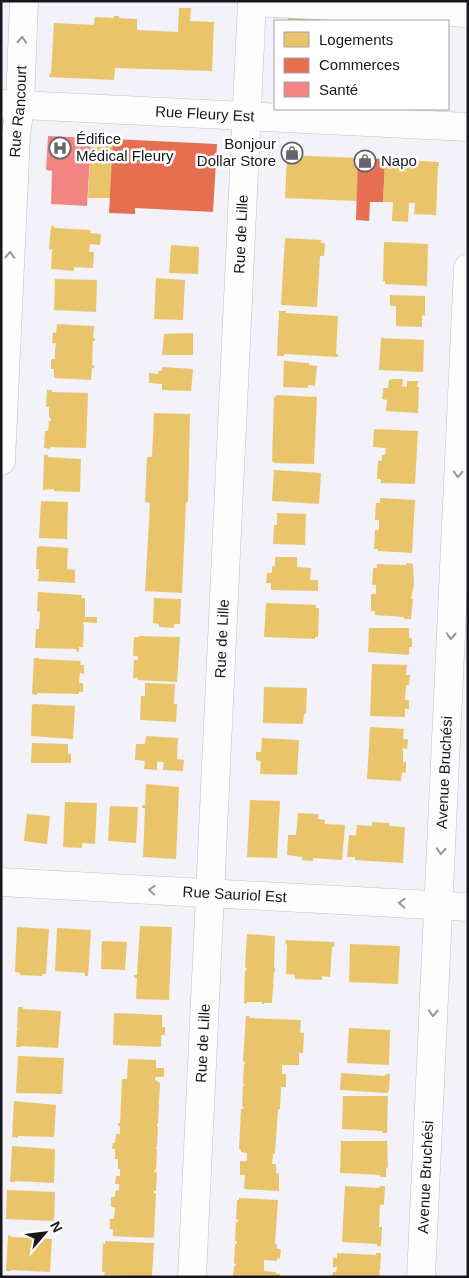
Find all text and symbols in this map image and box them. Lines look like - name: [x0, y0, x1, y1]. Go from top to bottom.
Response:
- legend: [274, 20, 449, 110]
- text: Logements: [319, 31, 393, 48]
- one-way arrow: [17, 36, 28, 44]
- text: Commerces: [319, 56, 400, 73]
- street label: Rue Rancourt: [6, 64, 30, 158]
- text: Santé: [319, 81, 358, 98]
- street label: Rue Fleury Est: [155, 103, 256, 125]
- place label: Édifice Médical Fleury: [76, 130, 174, 164]
- place label: Bonjour Dollar Store: [197, 135, 276, 169]
- hospital icon: Édifice Médical Fleury: [48, 136, 72, 160]
- shop icon: Bonjour Dollar Store: [280, 141, 304, 165]
- shop icon: Napo: [353, 149, 377, 173]
- place label: Napo: [381, 152, 417, 169]
- street label: Rue de Lille: [230, 194, 251, 274]
- one-way arrow: [5, 250, 16, 258]
- one-way arrow: [453, 470, 464, 478]
- street label: Rue de Lille: [211, 599, 232, 679]
- one-way arrow: [445, 632, 456, 640]
- street label: Avenue Bruchési: [433, 716, 455, 829]
- one-way arrow: [435, 847, 446, 855]
- street label: Rue Sauriol Est: [182, 883, 288, 905]
- one-way arrow: [148, 885, 156, 896]
- one-way arrow: [397, 898, 405, 909]
- street label: Rue de Lille: [192, 1003, 213, 1083]
- one-way arrow: [428, 1010, 438, 1017]
- street label: Avenue Bruchési: [414, 1120, 436, 1234]
- north arrow: [20, 1208, 70, 1258]
- text: N: [47, 1219, 66, 1235]

